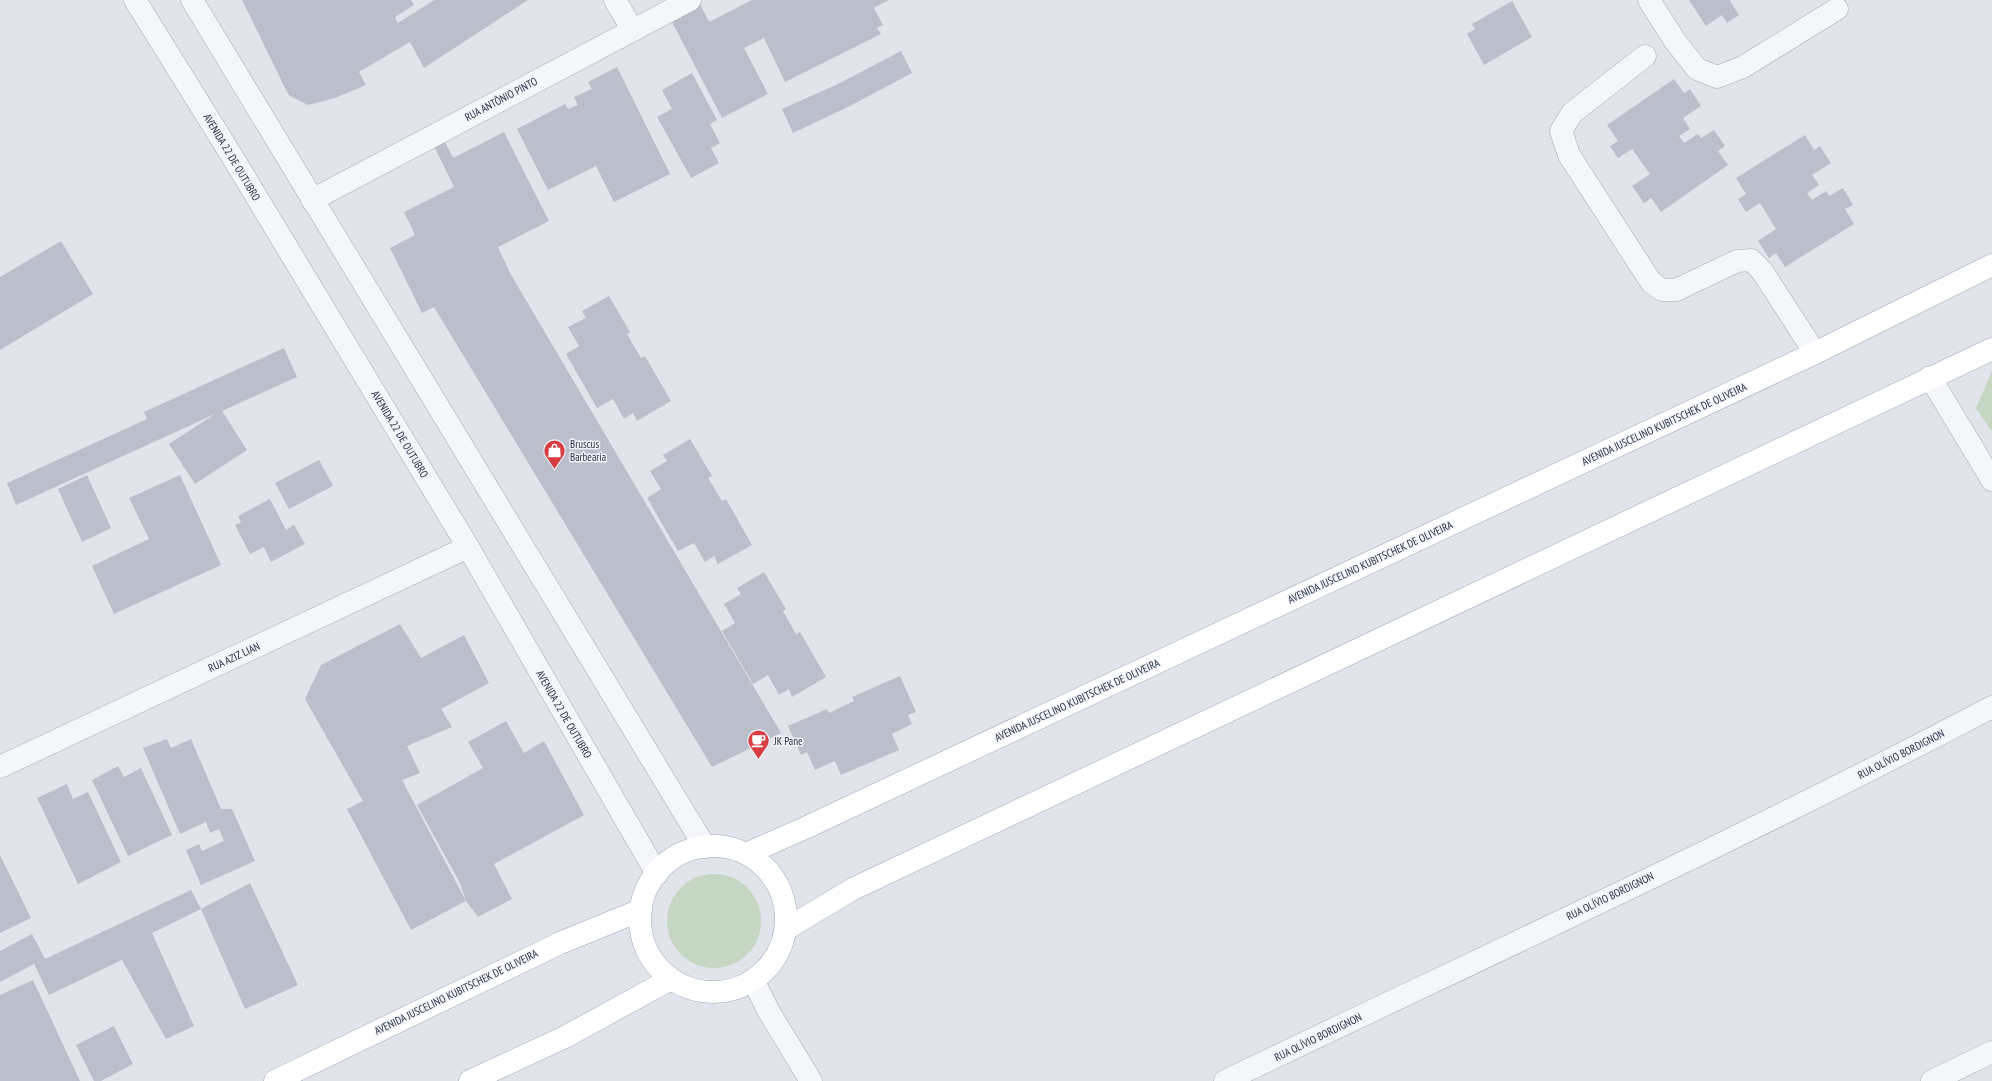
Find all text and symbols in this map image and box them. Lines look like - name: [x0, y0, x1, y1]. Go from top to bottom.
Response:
- street label: RUA ANTÔNIO PINTO: [462, 74, 540, 124]
- street label: AVENIDA 22 DE OUTUBRO: [200, 111, 264, 203]
- street label: AVENIDA JUSCELINO KUBITSCHEK DE OLIVEIRA: [1579, 379, 1749, 468]
- street label: AVENIDA 22 DE OUTUBRO: [368, 388, 432, 480]
- shop icon: Bruscus Barbearia: [542, 437, 568, 470]
- place label: Bruscus Barbearia: [570, 437, 606, 464]
- street label: AVENIDA JUSCELINO KUBITSCHEK DE OLIVEIRA: [1285, 517, 1455, 606]
- street label: RUA AZIZ LIAN: [206, 639, 262, 675]
- street label: AVENIDA JUSCELINO KUBITSCHEK DE OLIVEIRA: [992, 655, 1162, 744]
- street label: AVENIDA 22 DE OUTUBRO: [533, 667, 595, 761]
- street label: RUA OLÍVIO BORDIGNON: [1855, 726, 1947, 782]
- cafe icon: JK Pane: [745, 728, 771, 761]
- place label: JK Pane: [773, 734, 803, 748]
- street label: RUA OLÍVIO BORDIGNON: [1564, 869, 1656, 923]
- street label: AVENIDA JUSCELINO KUBITSCHEK DE OLIVEIRA: [372, 946, 541, 1038]
- street label: RUA OLÍVIO BORDIGNON: [1272, 1010, 1364, 1064]

